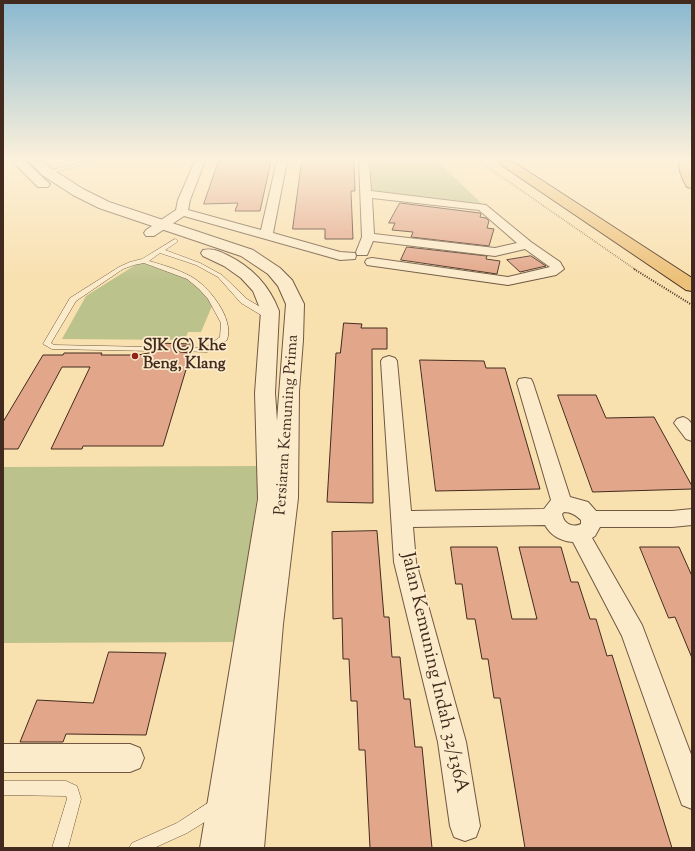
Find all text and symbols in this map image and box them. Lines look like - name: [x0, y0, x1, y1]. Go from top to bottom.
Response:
- street label: Persiaran Kemuning Prima: [272, 334, 304, 516]
- place label: SJK (C) Khe Beng, Klang: [143, 337, 226, 375]
- marker: SJK (C) Khe Beng, Klang: [130, 351, 140, 361]
- street label: Jalan Kemuning Indah 32/136A: [394, 550, 472, 796]

